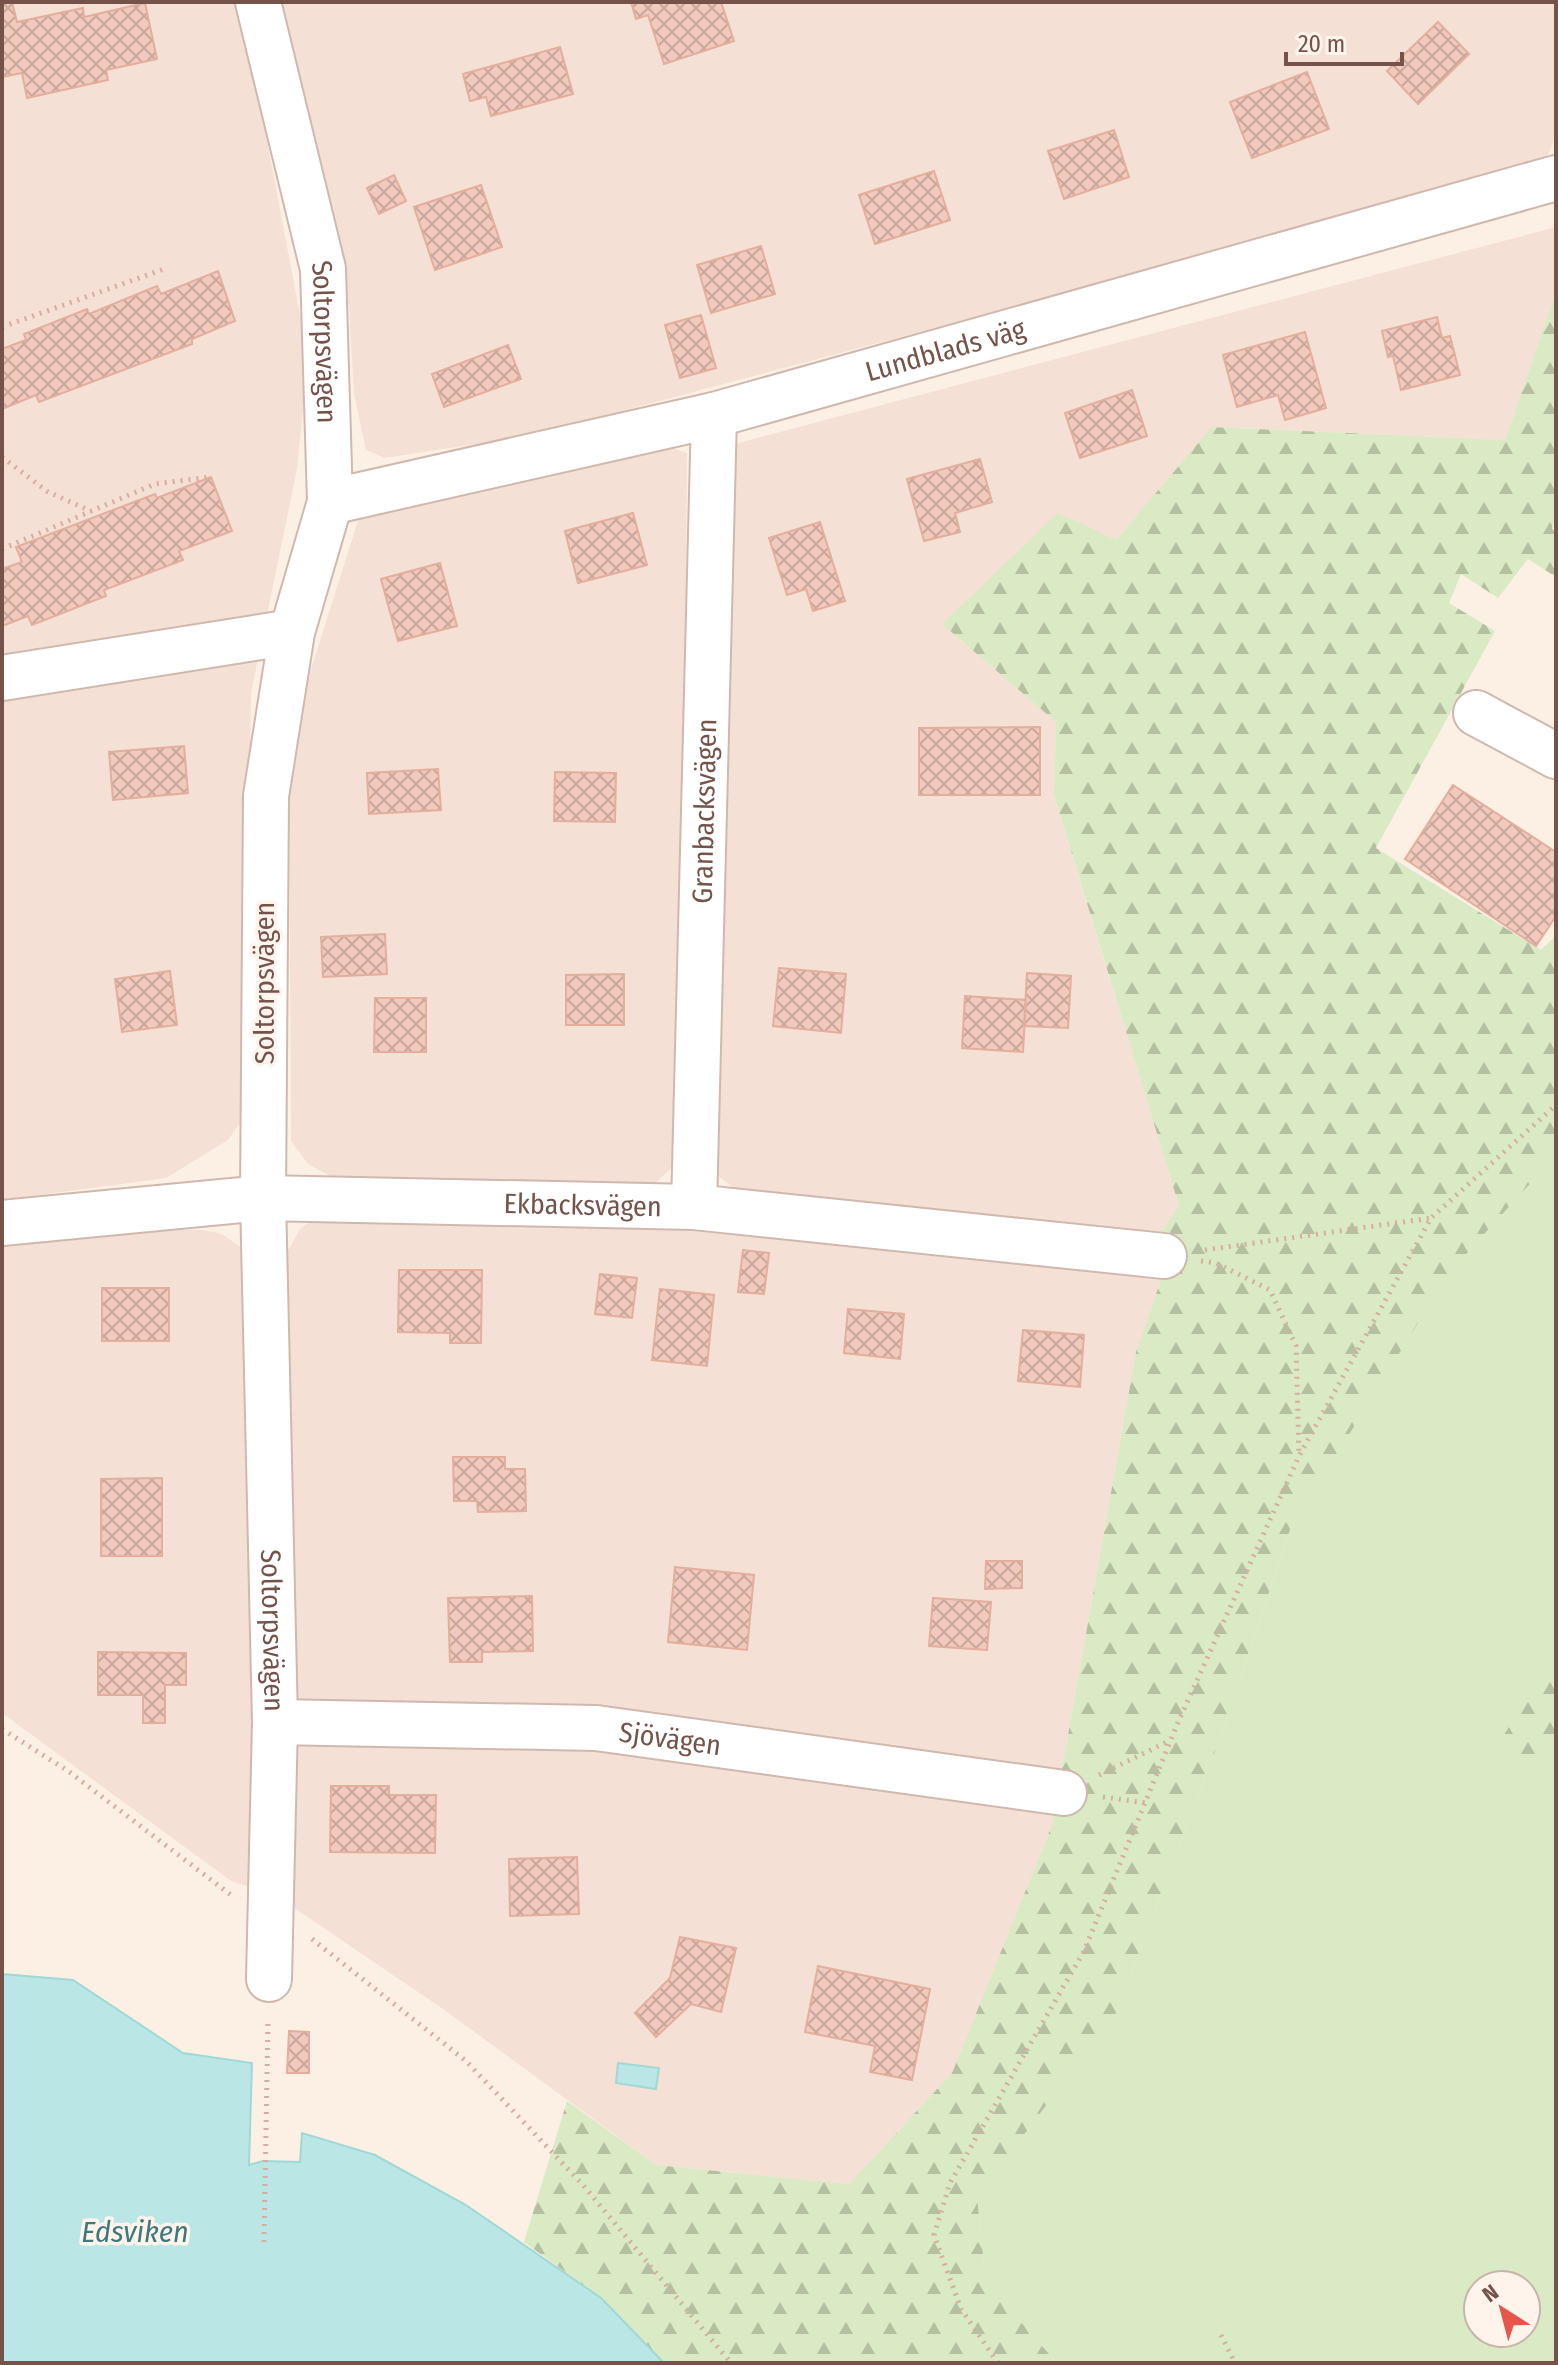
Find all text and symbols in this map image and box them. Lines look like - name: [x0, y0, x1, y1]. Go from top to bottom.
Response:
- scale bar: [1286, 16, 1402, 66]
- text: 20 m: [1298, 30, 1345, 58]
- street label: Soltorpsvägen: [305, 257, 344, 424]
- street label: Lundblads väg: [862, 312, 1030, 389]
- street label: Granbacksvägen: [686, 718, 723, 904]
- street label: Soltorpsvägen: [248, 902, 281, 1064]
- street label: Ekbacksvägen: [503, 1187, 662, 1223]
- street label: Soltorpsvägen: [254, 1549, 291, 1712]
- street label: Sjövägen: [617, 1715, 723, 1762]
- water label: Edsviken: [81, 2214, 189, 2250]
- north arrow: [1462, 2269, 1542, 2349]
- text: N: [1477, 2278, 1504, 2308]

